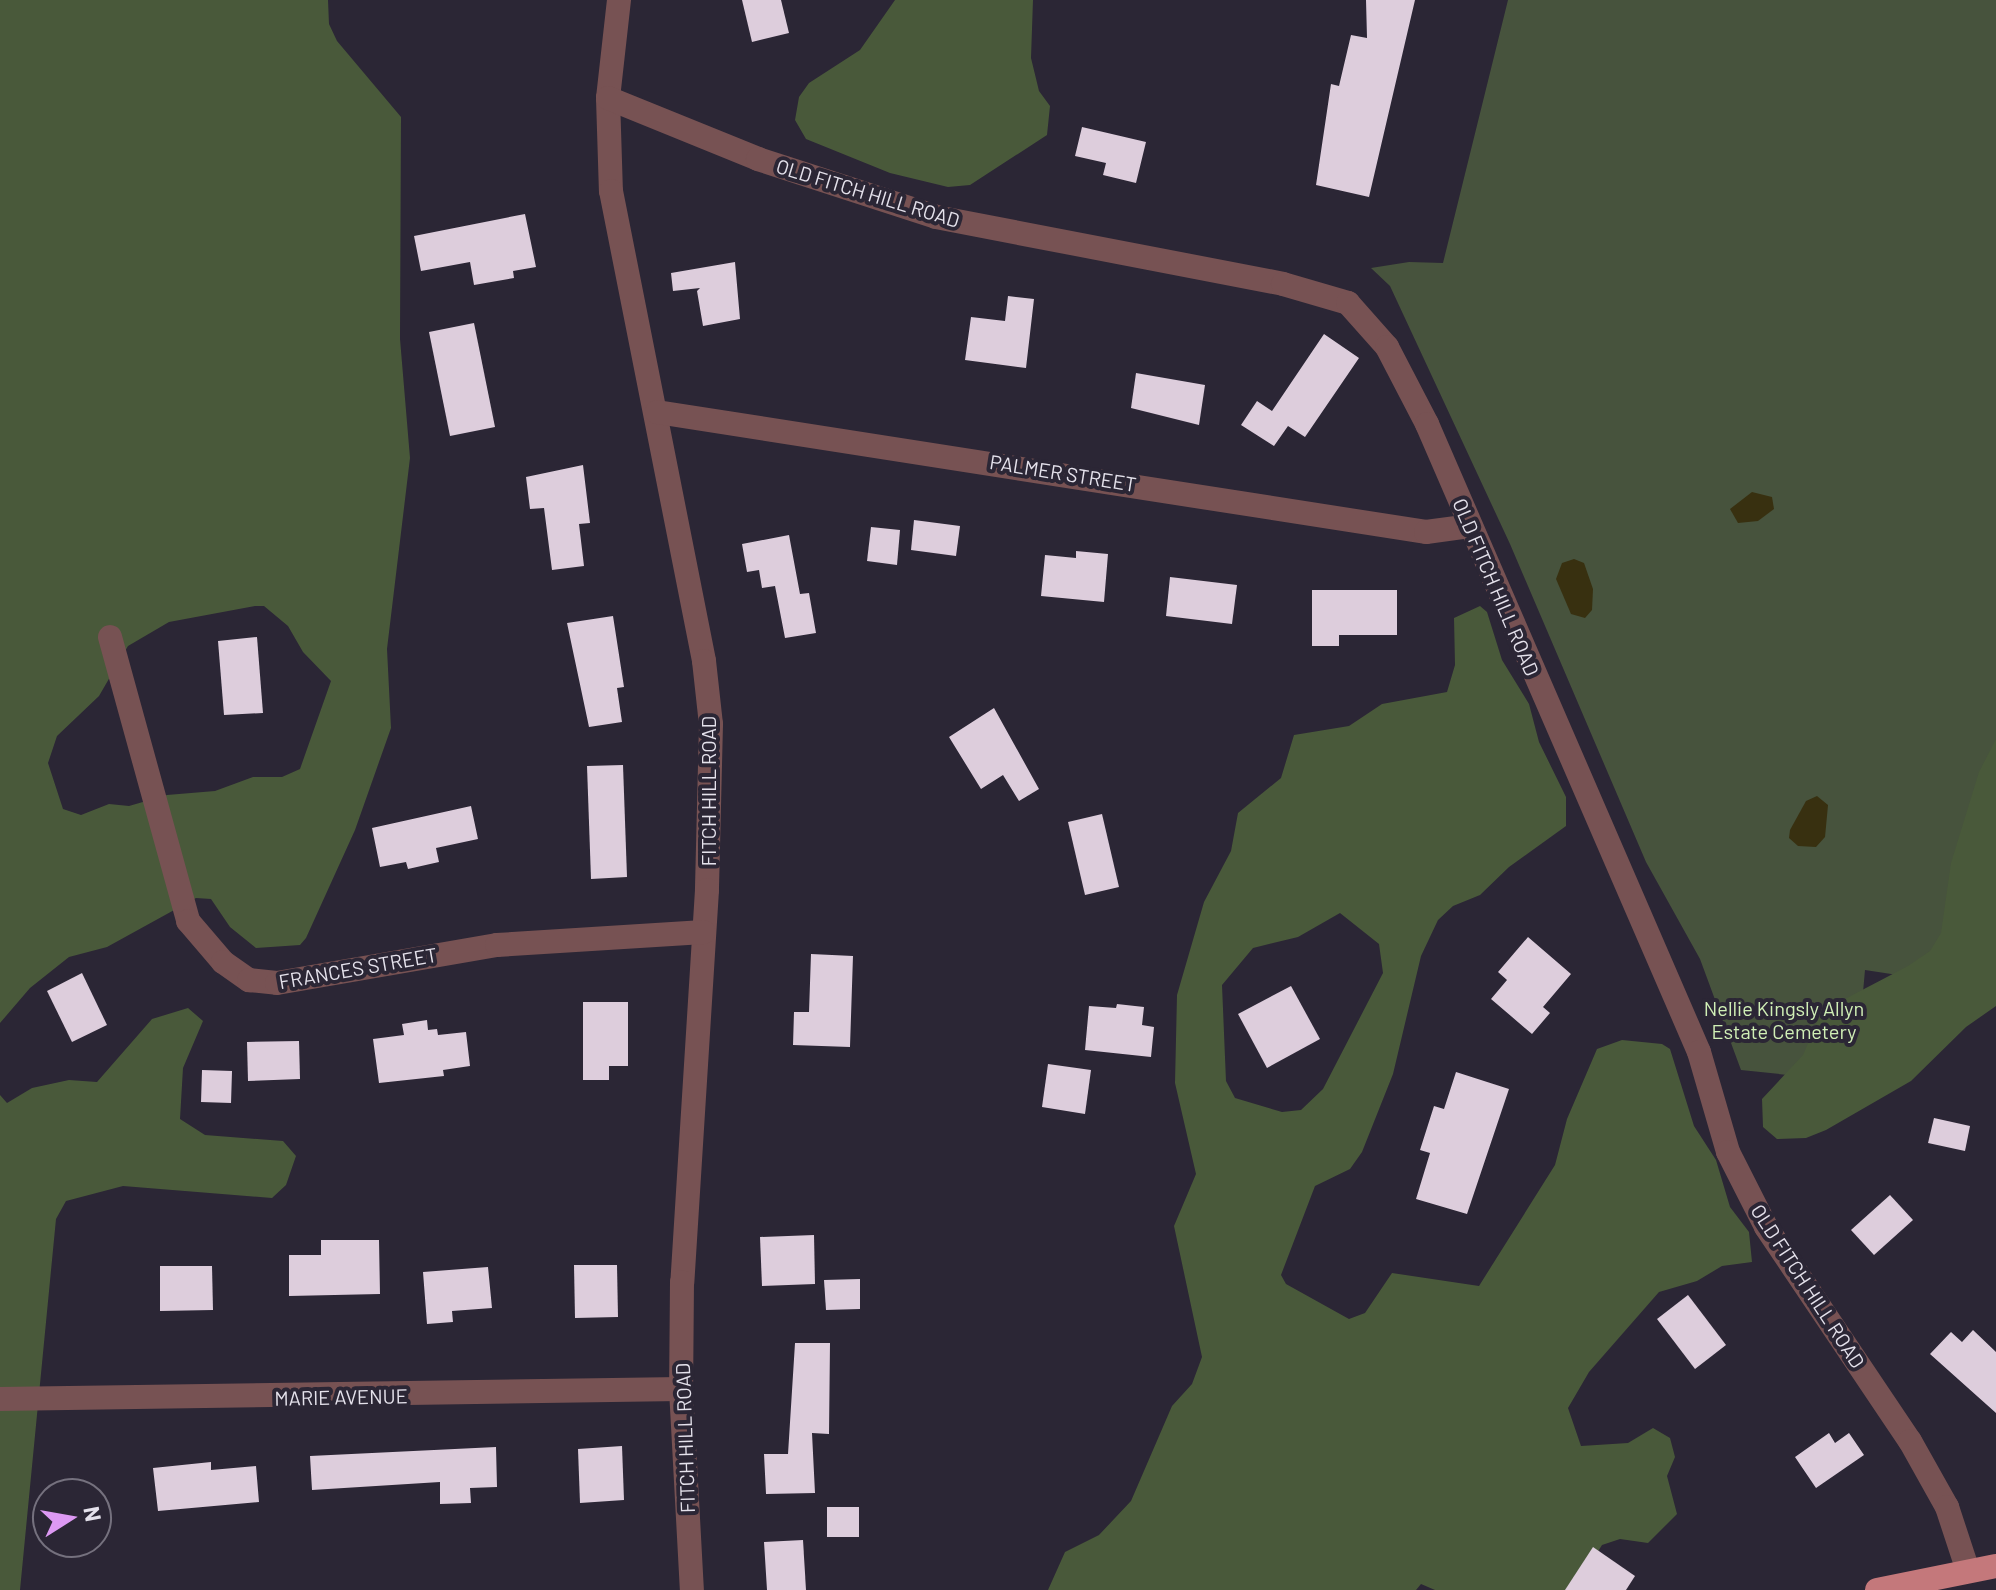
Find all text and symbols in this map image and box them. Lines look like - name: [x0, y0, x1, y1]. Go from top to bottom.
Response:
- street label: OLD FITCH HILL ROAD: [773, 154, 963, 232]
- street label: PALMER STREET: [988, 450, 1138, 496]
- street label: OLD FITCH HILL ROAD: [1448, 495, 1544, 679]
- street label: FITCH HILL ROAD: [696, 716, 720, 866]
- street label: FRANCES STREET: [277, 942, 439, 994]
- park label: Nellie Kingsly Allyn Estate Cemetery: [1704, 996, 1864, 1043]
- street label: OLD FITCH HILL ROAD: [1746, 1200, 1870, 1372]
- street label: FITCH HILL ROAD: [670, 1362, 700, 1514]
- street label: MARIE AVENUE: [274, 1384, 408, 1410]
- north arrow: [32, 1478, 112, 1558]
- text: N: [79, 1504, 108, 1523]

